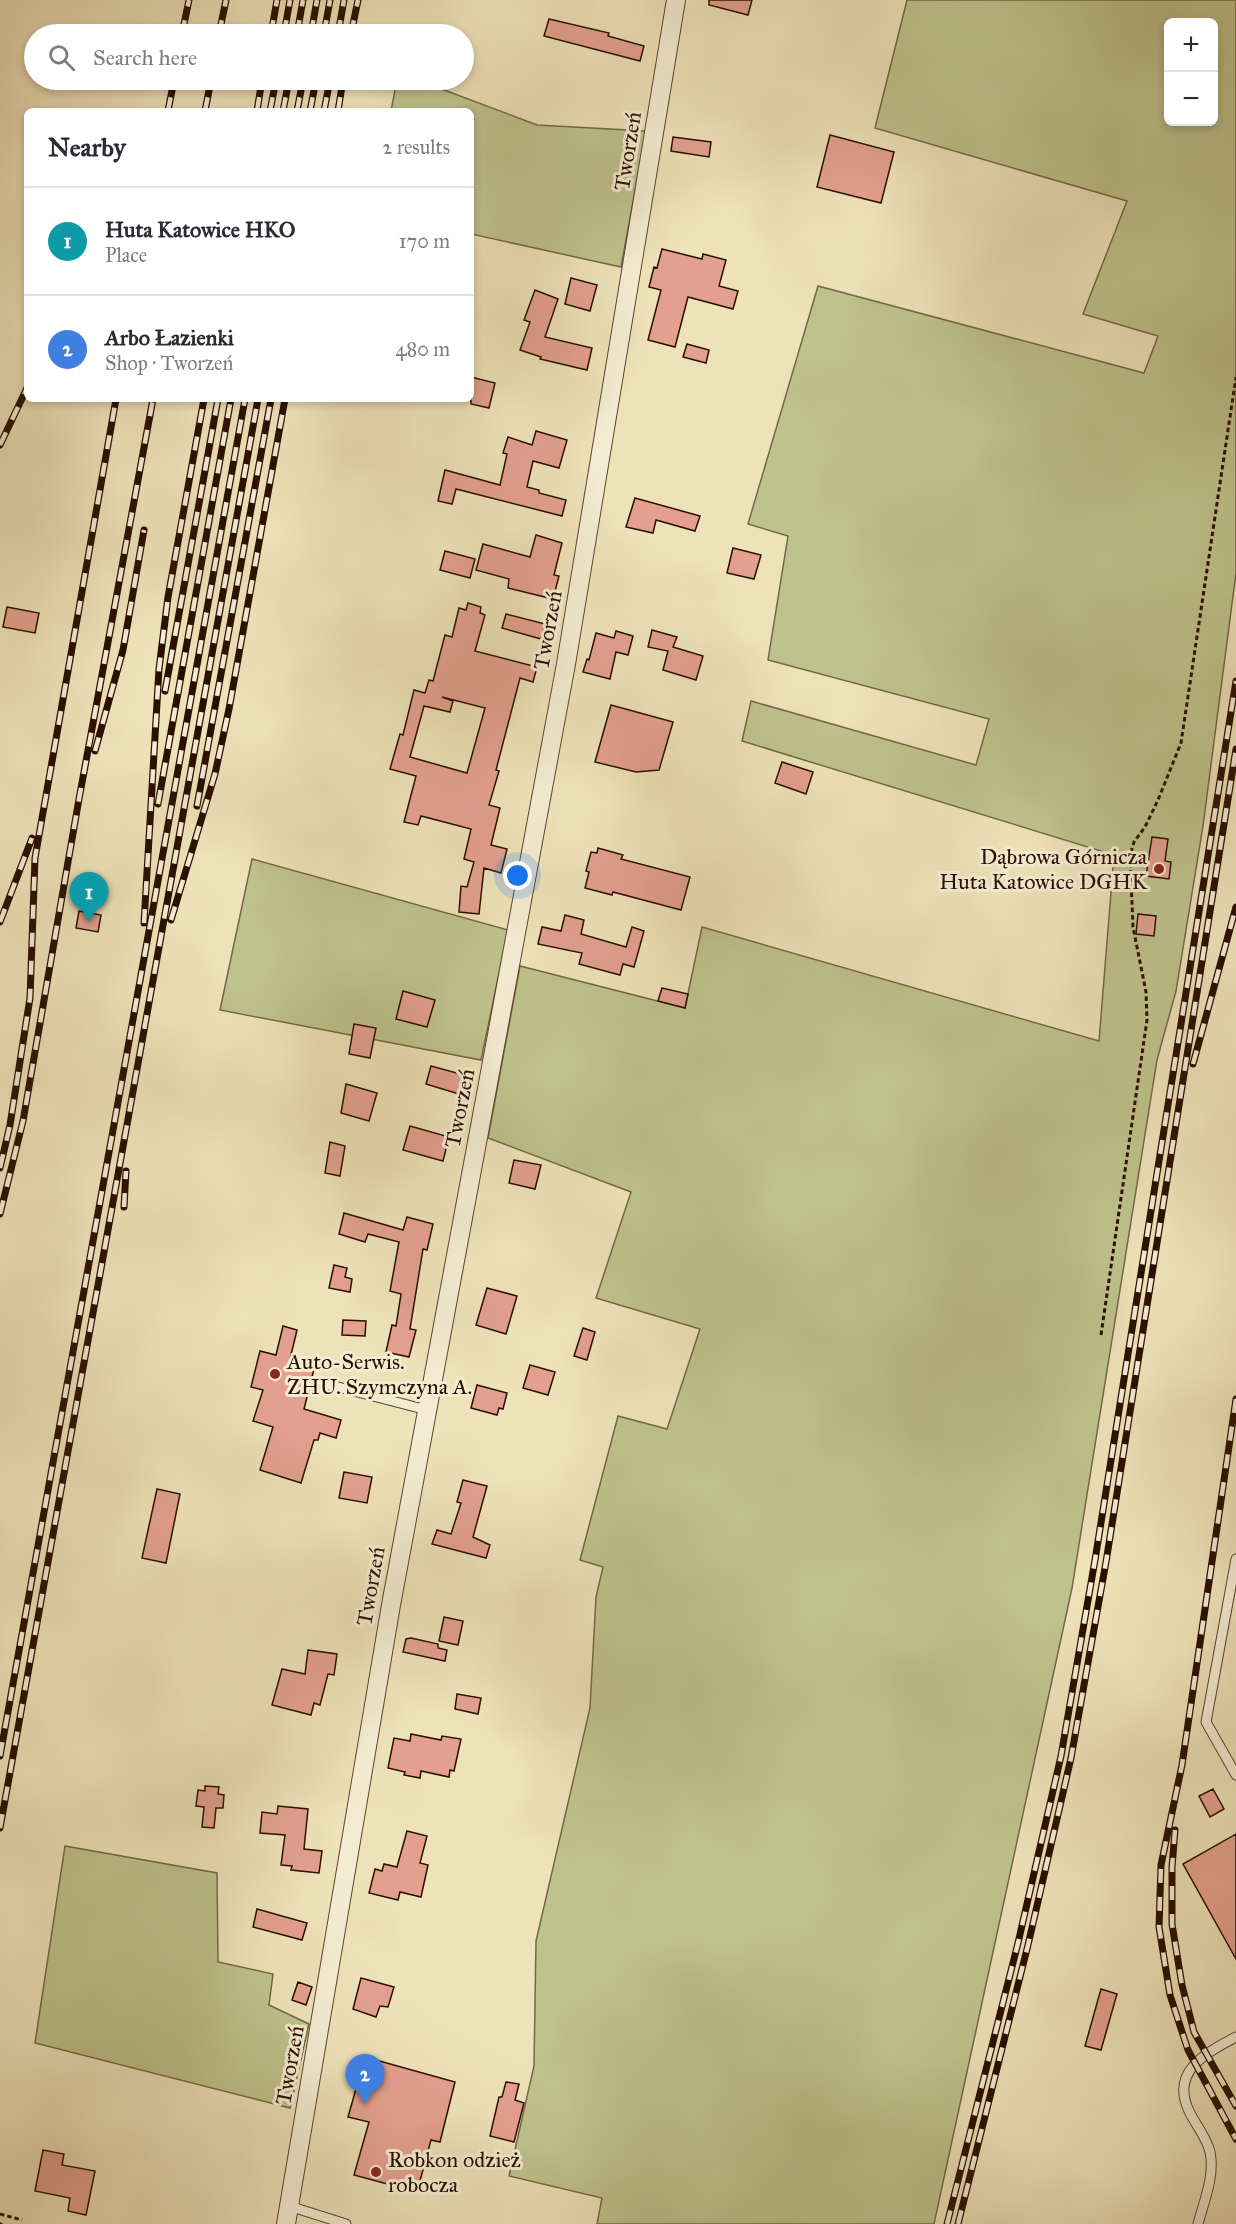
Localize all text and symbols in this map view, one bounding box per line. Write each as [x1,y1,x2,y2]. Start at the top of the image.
map controls [1164,18,1218,126]
button: + [1164,18,1218,72]
search box [24,24,474,90]
icon: search [45,41,78,74]
text: Search here [93,44,197,71]
button: − [1164,72,1218,126]
street label: Tworzeń [608,110,647,193]
text: Nearby [48,131,126,163]
text: 2 results [382,135,450,159]
text: Huta Katowice HKO [105,216,295,243]
text: 1 [64,229,71,253]
text: 170 m [399,229,450,253]
text: Place [105,243,147,267]
text: Arbo Łazienki [105,324,234,351]
text: 2 [63,337,72,361]
text: 480 m [395,337,450,361]
text: Shop · Tworzeń [105,351,233,375]
street label: Tworzeń [527,588,568,672]
place label: Dąbrowa Górnicza Huta Katowice DGHK [939,843,1148,895]
your location [503,861,532,890]
marker: Dąbrowa Górnicza Huta Katowice DGHK [1152,862,1166,876]
pin: 1 [70,872,109,922]
street label: Tworzeń [439,1066,480,1150]
place label: Auto-Serwis. ZHU. Szymczyna A. [286,1348,472,1400]
marker: Auto-Serwis. ZHU. Szymczyna A. [268,1367,282,1381]
street label: Tworzeń [350,1544,391,1628]
street label: Tworzeń [269,2023,310,2107]
pin: 2 [346,2054,385,2104]
place label: Robkon odzież robocza [388,2146,521,2198]
marker: Robkon odzież robocza [369,2165,383,2179]

